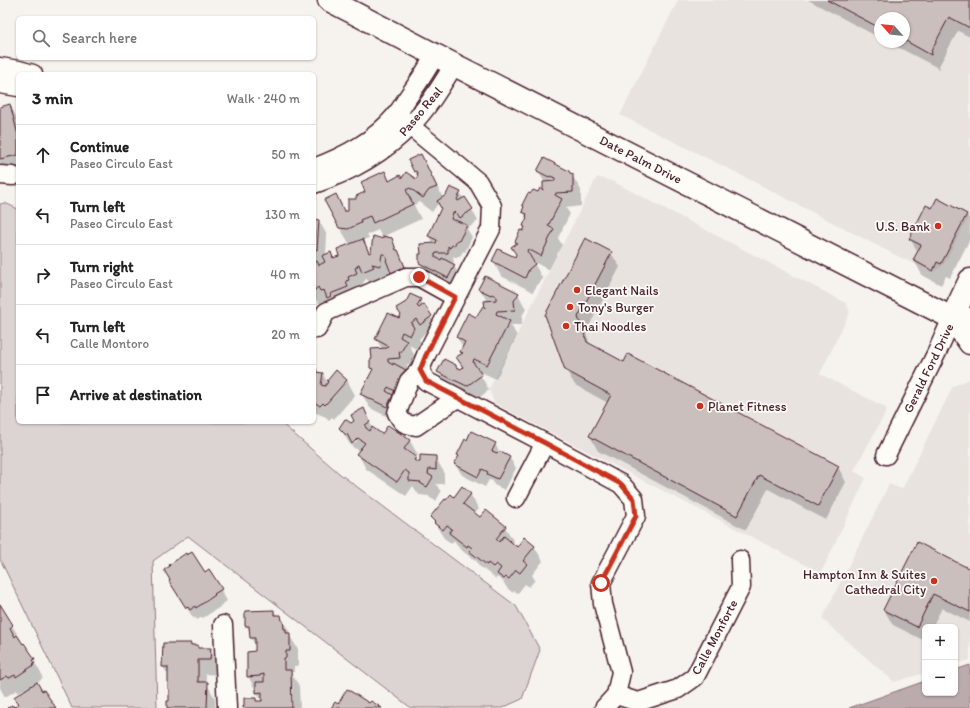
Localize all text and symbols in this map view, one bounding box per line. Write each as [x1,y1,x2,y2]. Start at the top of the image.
north arrow [874,12,910,48]
search box [16,16,316,60]
icon: search [30,27,52,49]
text: Search here [62,29,137,47]
street label: Paseo Real [395,83,445,139]
text: 3 min [32,88,73,108]
text: Walk · 240 m [227,91,300,106]
street label: Date Palm Drive [597,132,684,187]
text: Continue [70,138,129,156]
icon: ahead [32,144,54,166]
text: 50 m [271,147,300,162]
text: Paseo Circulo East [70,156,173,171]
text: Turn left [70,198,125,216]
icon: left [32,204,54,226]
text: 130 m [265,207,300,222]
text: Paseo Circulo East [70,216,173,231]
place label: U.S. Bank [876,219,930,234]
marker: U.S. Bank [933,221,943,231]
text: Turn right [70,258,134,276]
icon: right [32,264,54,286]
text: 40 m [270,267,300,282]
route end [410,268,428,286]
text: Paseo Circulo East [70,276,173,291]
place label: Elegant Nails [585,283,659,298]
marker: Elegant Nails [572,285,582,295]
place label: Tony's Burger [578,300,655,315]
marker: Tony's Burger [565,302,575,312]
text: Turn left [70,318,125,336]
place label: Thai Noodles [574,319,646,334]
marker: Thai Noodles [561,321,571,331]
street label: Gerald Ford Drive [900,321,957,415]
icon: left [32,324,54,346]
text: 20 m [271,327,300,342]
text: Calle Montoro [70,336,149,351]
icon: arrive [32,384,54,406]
text: Arrive at destination [70,386,202,404]
place label: Planet Fitness [708,399,787,414]
marker: Planet Fitness [695,401,705,411]
place label: Hampton Inn & Suites Cathedral City [803,567,926,597]
route start [592,574,610,592]
marker: Hampton Inn & Suites Cathedral City [929,576,939,586]
street label: Calle Monforte [688,597,741,678]
map controls [922,624,958,696]
button: + [922,624,958,660]
button: − [922,660,958,696]

